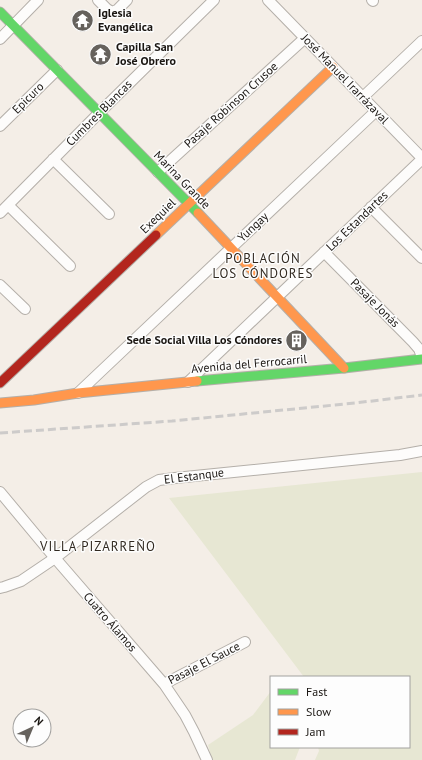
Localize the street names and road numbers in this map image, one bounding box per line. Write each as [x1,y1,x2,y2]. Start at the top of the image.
street label: José Manuel Irarrázaval [298,30,393,127]
street label: Pasaje Robinson Crusoe [181,59,281,151]
street label: Cumbres Blancas [63,77,135,149]
street label: Epicuro [9,79,47,117]
street label: Marina Grande [151,147,214,212]
street label: Los Estandartes [323,187,391,254]
street label: Exequiel [137,195,179,236]
street label: Yungay [234,208,272,245]
street label: Pasaje Jonás [348,275,403,330]
street label: Avenida del Ferrocarril [190,351,308,376]
street label: El Estanque [163,464,225,487]
street label: Cuatro Álamos [80,589,140,655]
street label: Pasaje El Sauce [165,638,242,687]

